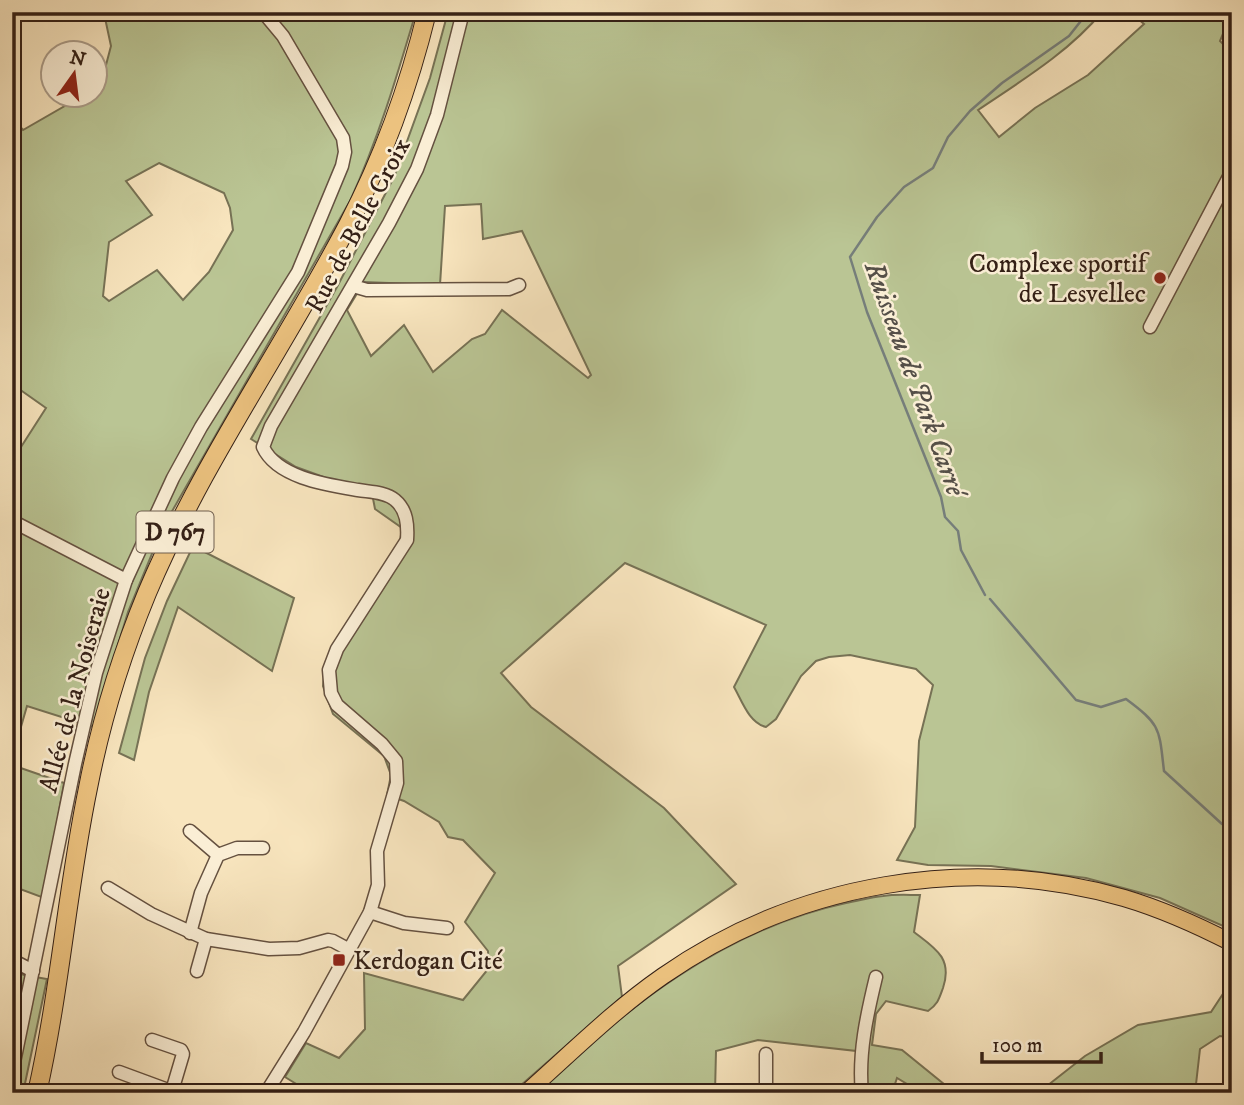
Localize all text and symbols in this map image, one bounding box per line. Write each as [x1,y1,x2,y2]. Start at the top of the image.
north arrow [38,38,108,108]
text: N [67,46,88,72]
street label: Rue de Belle Croix [298,132,418,319]
place label: Complexe sportif de Lesvellec [969,248,1150,311]
water label: Ruisseau de Park Carré [856,256,975,505]
marker: Complexe sportif de Lesvellec [1152,270,1168,286]
road number: D 767 [136,512,214,552]
street label: Allée de la Noiseraie [32,584,119,796]
place label: Kerdogan Cité [353,945,503,978]
marker: Kerdogan Cité [331,952,347,968]
scale bar [982,1021,1100,1065]
text: 100 m [992,1033,1043,1059]

